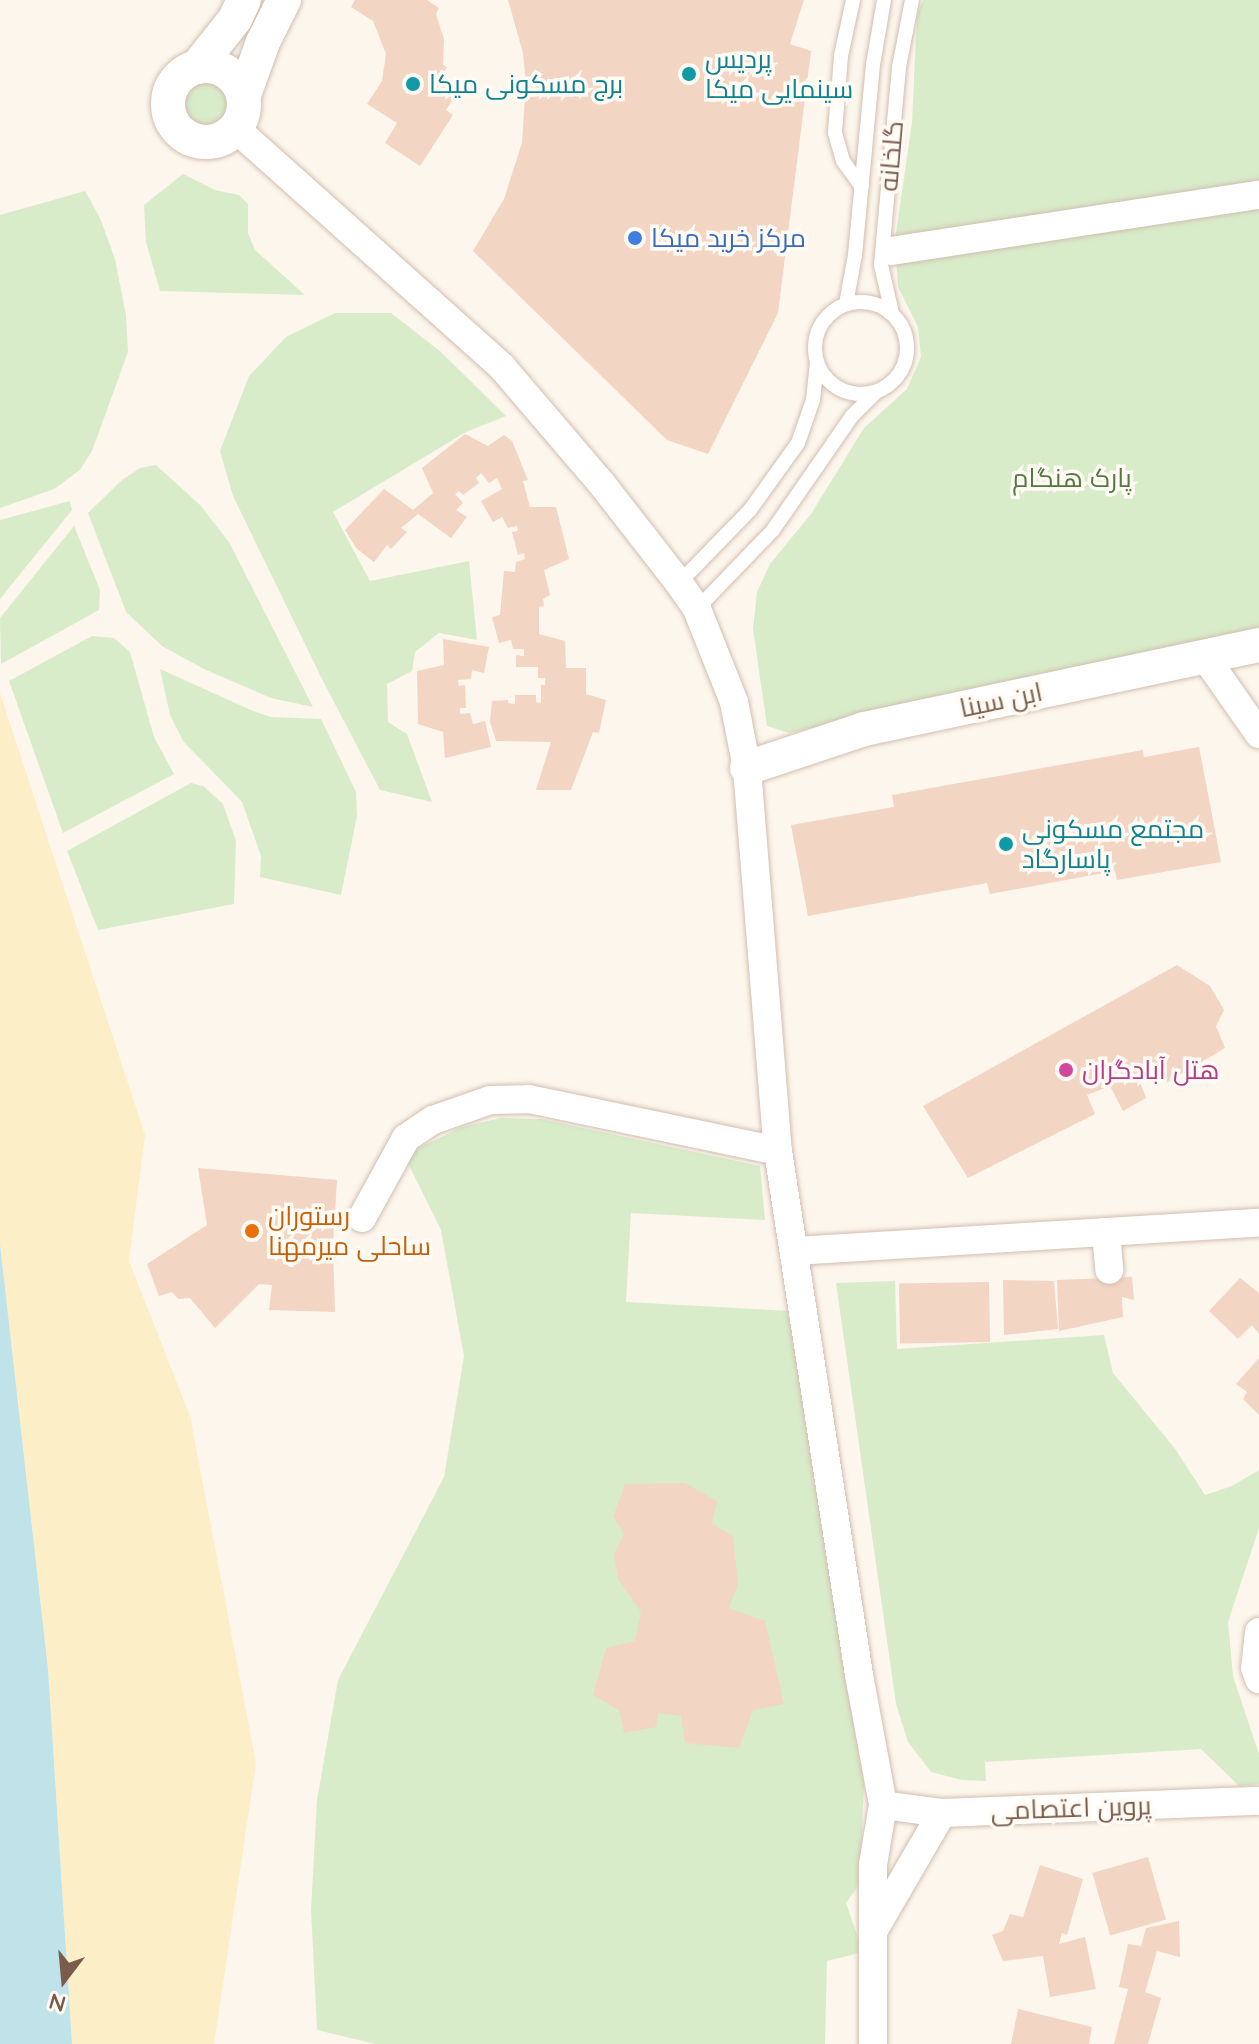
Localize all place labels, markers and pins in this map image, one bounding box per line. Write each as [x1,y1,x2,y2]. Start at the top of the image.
place label: پردیس سینمایی میکا [705,43,853,104]
marker: پردیس سینمایی میکا [680,65,698,83]
place label: برج مسکونی میکا [429,68,623,100]
marker: برج مسکونی میکا [404,75,422,93]
place label: مرکز خرید میکا [651,222,806,254]
marker: مرکز خرید میکا [626,229,644,247]
place label: مجتمع مسکونی پاسارگاد [1022,813,1204,874]
marker: مجتمع مسکونی پاسارگاد [997,835,1015,853]
place label: هتل آبادگران [1082,1054,1219,1086]
marker: هتل آبادگران [1057,1061,1075,1079]
place label: رستوران ساحلی میرمهنا [268,1200,431,1262]
marker: رستوران ساحلی میرمهنا [243,1222,261,1240]

